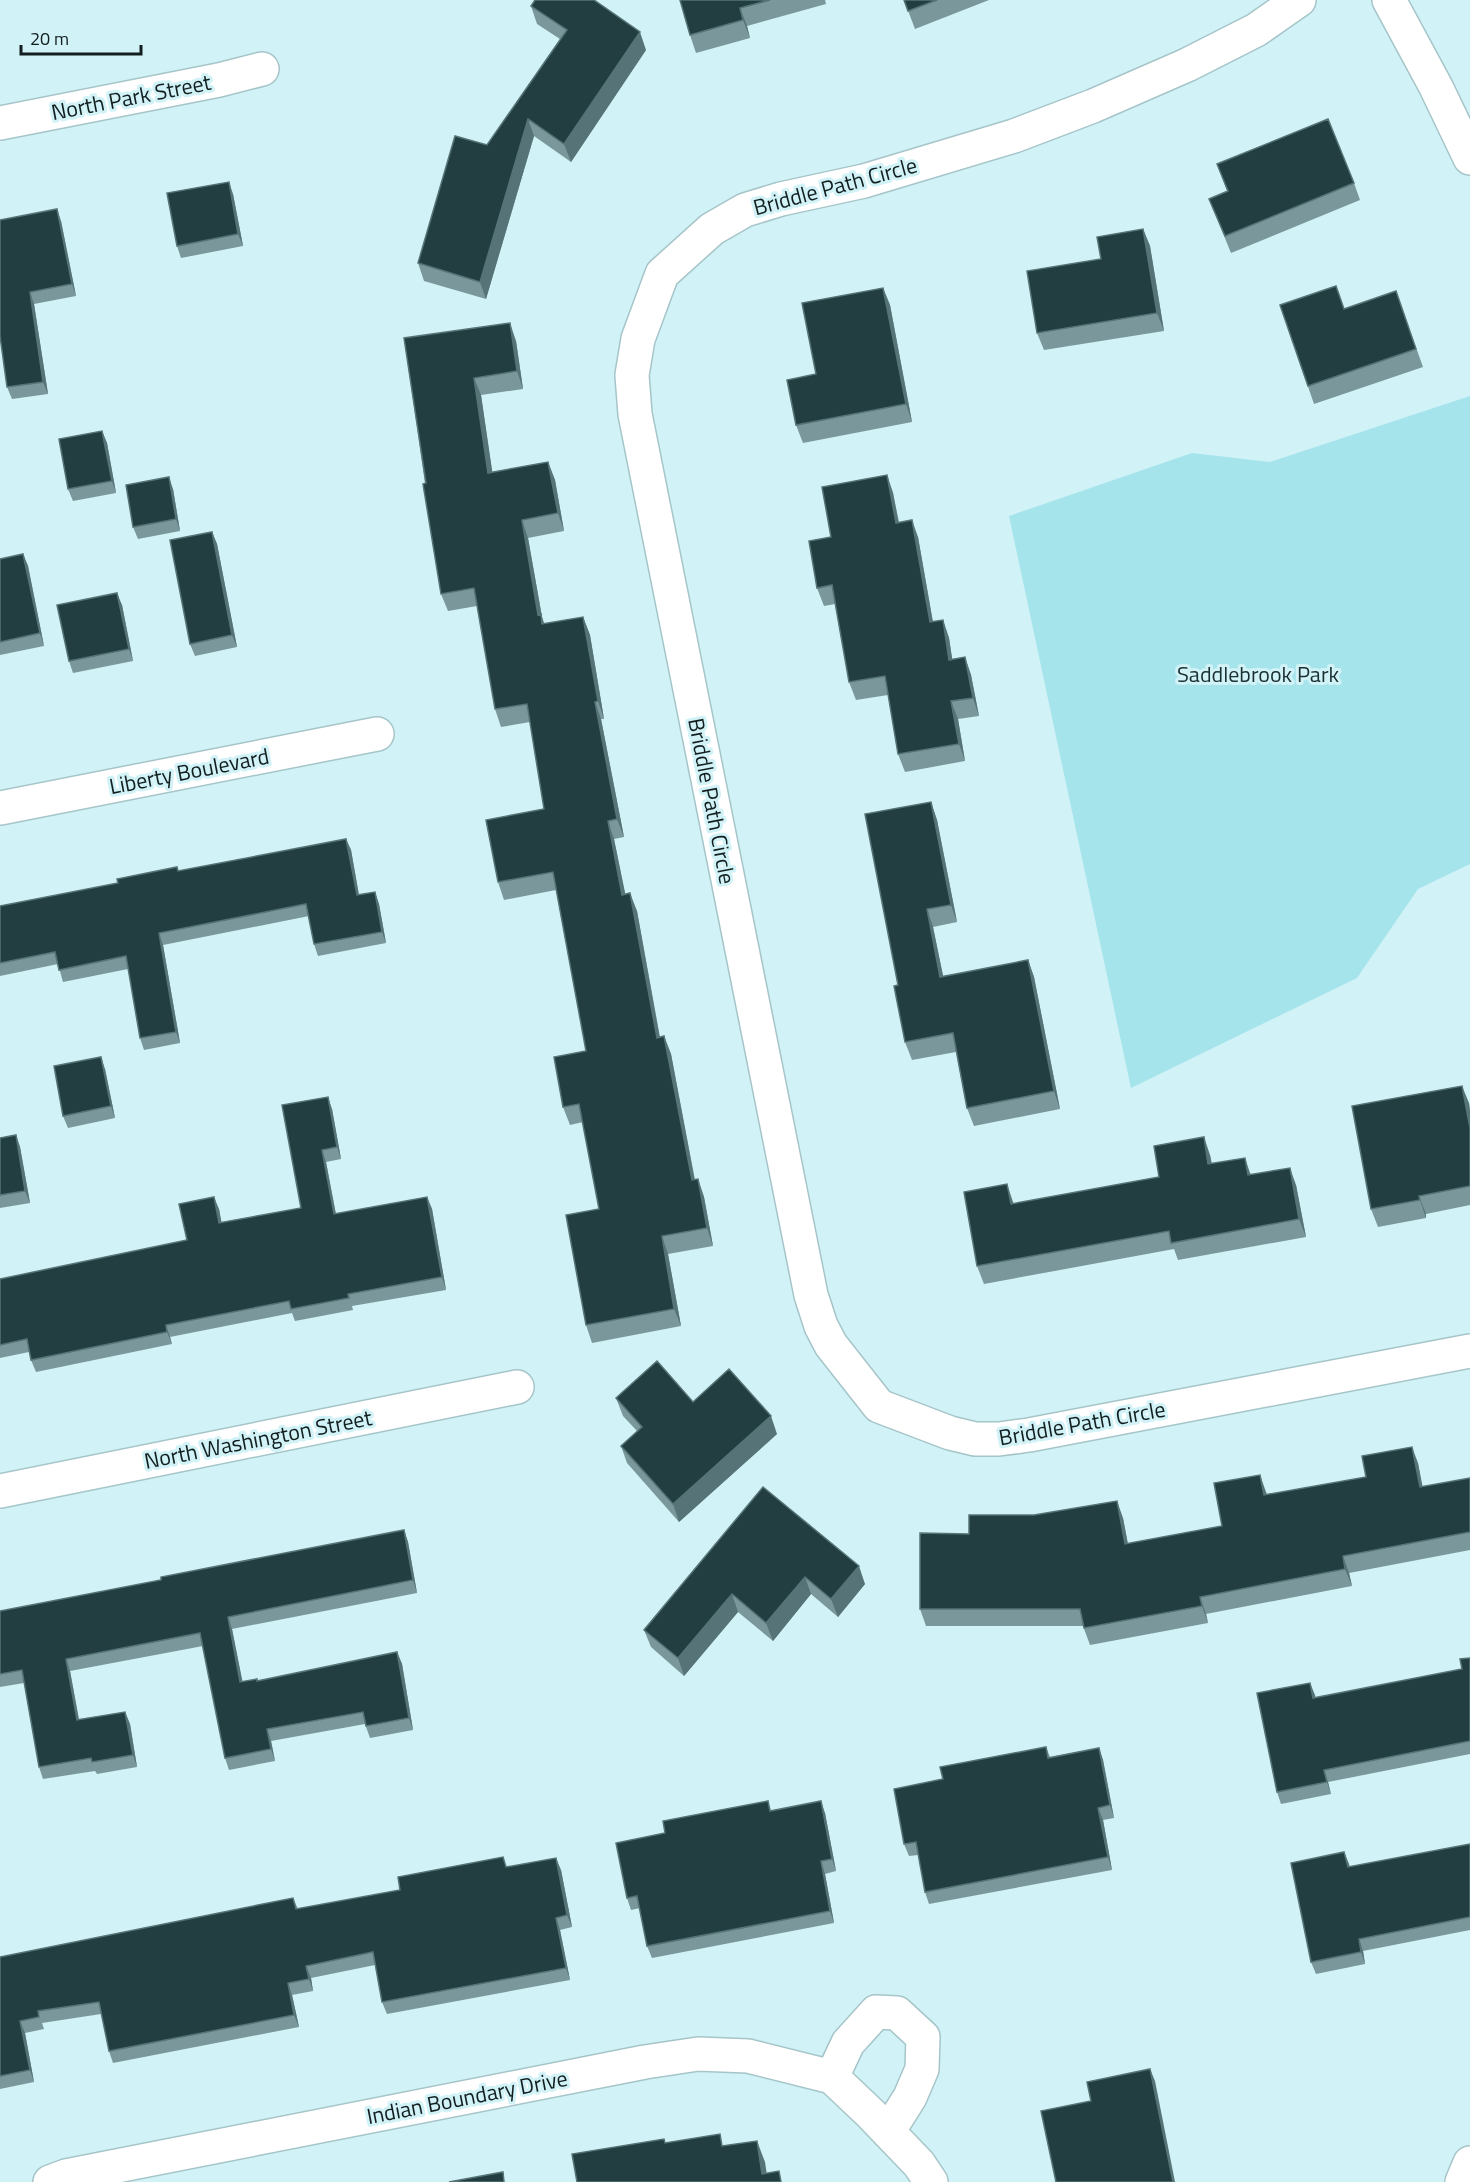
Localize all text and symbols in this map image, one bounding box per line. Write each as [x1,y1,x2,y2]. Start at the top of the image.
scale bar [21,18,141,56]
text: 20 m [30,25,69,52]
street label: North Park Street [48,65,214,129]
street label: Briddle Path Circle [749,148,921,224]
park label: Saddlebrook Park [1177,657,1340,691]
street label: Briddle Path Circle [679,715,745,887]
street label: Liberty Boulevard [106,739,272,803]
street label: Briddle Path Circle [996,1392,1168,1454]
street label: North Washington Street [141,1400,375,1478]
street label: Indian Boundary Drive [364,2061,570,2133]

